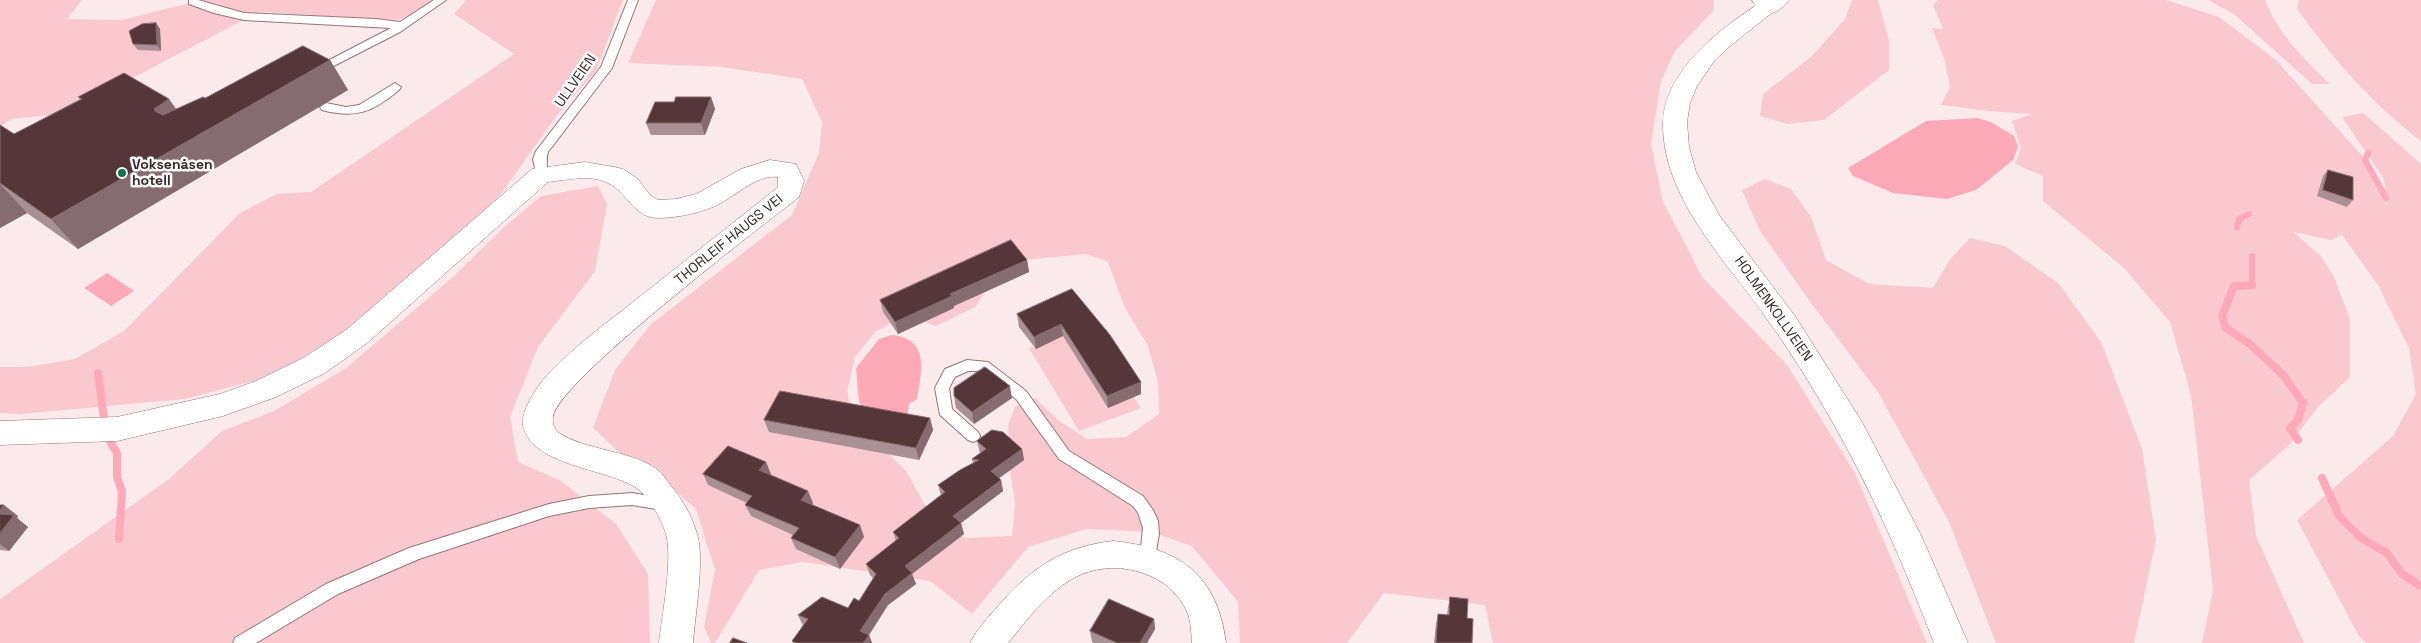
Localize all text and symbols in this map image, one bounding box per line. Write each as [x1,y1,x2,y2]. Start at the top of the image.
street label: ULLVEIEN [552,51,600,111]
place label: Voksenåsen hotell [132,157,213,190]
marker: Voksenåsen hotell [116,167,128,179]
street label: THORLEIF HAUGS VEI [672,191,786,289]
street label: HOLMENKOLLVEIEN [1730,253,1816,365]

